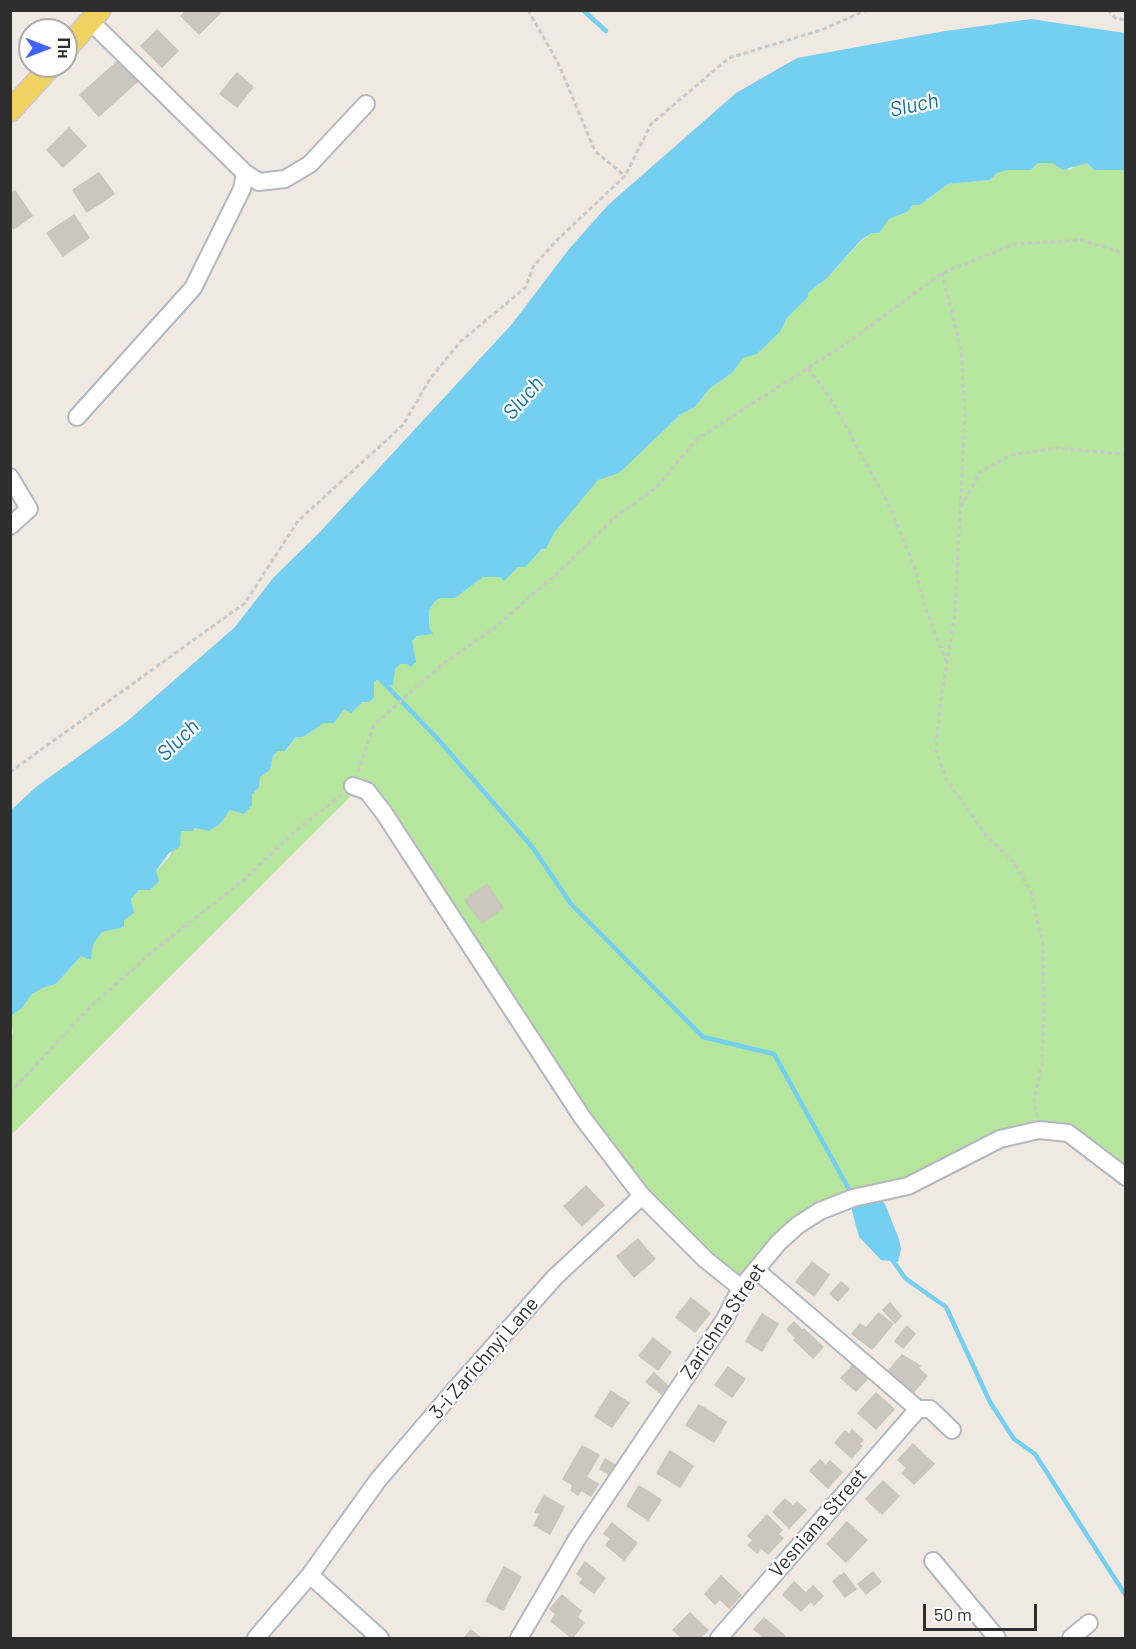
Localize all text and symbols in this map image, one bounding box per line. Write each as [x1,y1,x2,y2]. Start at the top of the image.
north arrow [18,18,78,78]
text: Пн [55,37,74,59]
water label: Sluch [887,88,941,122]
water label: Sluch [497,371,549,425]
water label: Sluch [152,714,204,766]
street label: Zarichna Street [675,1259,771,1383]
street label: 3-i Zarichnyi Lane [424,1292,544,1424]
street label: Vesniana Street [764,1464,872,1582]
scale bar [926,1592,1040,1630]
text: 50 m [934,1603,972,1625]

